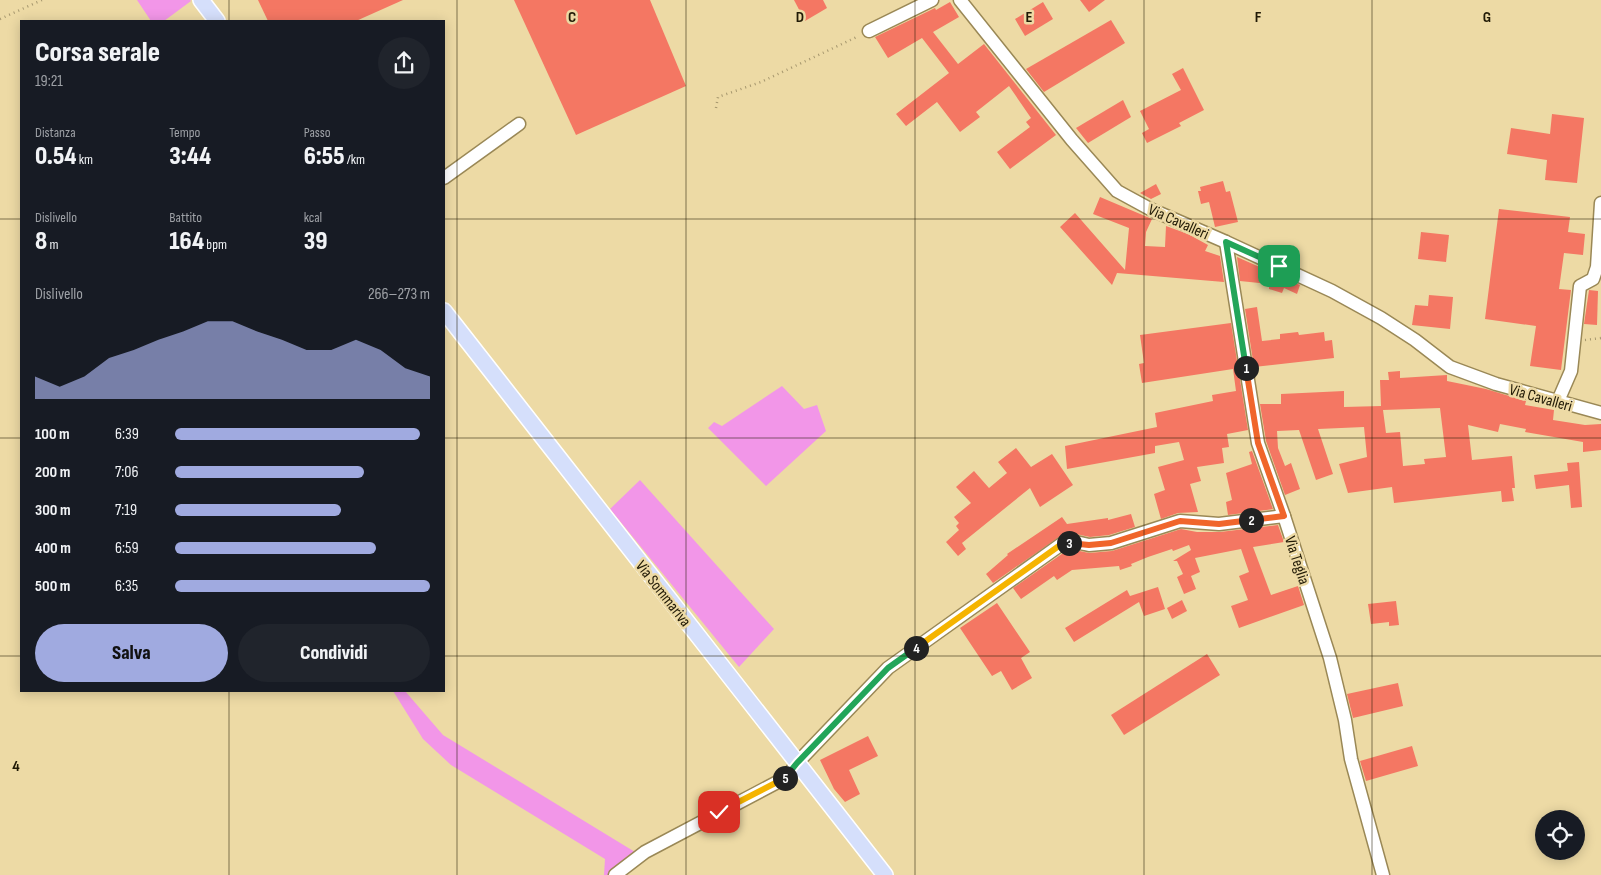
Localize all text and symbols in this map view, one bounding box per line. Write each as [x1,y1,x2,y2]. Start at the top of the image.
text: C [568,8,576,27]
text: D [796,8,804,27]
text: E [1026,8,1033,27]
text: F [1255,8,1262,27]
text: G [1483,8,1491,27]
text: Corsa serale [35,36,160,69]
button: share [378,37,430,89]
text: 19:21 [35,72,63,91]
text: Distanza [35,124,76,141]
text: Tempo [169,124,200,141]
text: Passo [304,124,330,141]
text: 0.54 [35,141,77,172]
text: 3:44 [169,141,211,172]
text: 6:55 [304,141,345,172]
text: km [77,151,93,168]
text: /km [345,151,365,168]
street label: Via Cavalleri [1145,201,1212,244]
text: Dislivello [35,209,77,226]
text: Battito [169,209,202,226]
text: kcal [304,209,322,226]
text: 8 [35,226,47,257]
text: 164 [169,226,204,257]
text: 39 [304,226,327,257]
text: m [47,236,58,253]
text: bpm [204,236,227,253]
pin [1258,245,1300,287]
icon: arrive [1265,252,1293,280]
text: Dislivello [35,285,83,304]
text: 266–273 m [368,285,430,304]
pin: 1 [1234,356,1258,380]
text: 1 [1244,360,1249,377]
street label: Via Cavalleri [1507,380,1574,416]
text: 100 m [35,425,70,444]
text: 6:39 [115,425,139,444]
text: 200 m [35,463,70,482]
text: 7:06 [115,463,138,482]
text: 300 m [35,501,71,520]
text: 7:19 [115,501,137,520]
pin: 2 [1238,508,1264,532]
text: 2 [1248,512,1255,529]
pin: 3 [1056,530,1082,556]
street label: Via Teglia [1280,534,1313,587]
text: 3 [1066,535,1073,552]
text: 400 m [35,539,71,558]
text: 6:59 [115,539,139,558]
street label: Via Sommariva [631,557,695,631]
text: 500 m [35,577,70,596]
text: 6:35 [115,577,138,596]
button: Salva [35,624,228,682]
button: Condividi [238,624,430,682]
pin: 4 [904,636,928,660]
text: 4 [913,640,920,657]
text: 4 [12,757,20,776]
pin: 5 [772,766,798,790]
text: 5 [782,770,789,787]
pin [698,791,740,833]
icon: check [705,798,733,826]
map controls [1535,810,1585,860]
button: locate [1535,810,1585,860]

